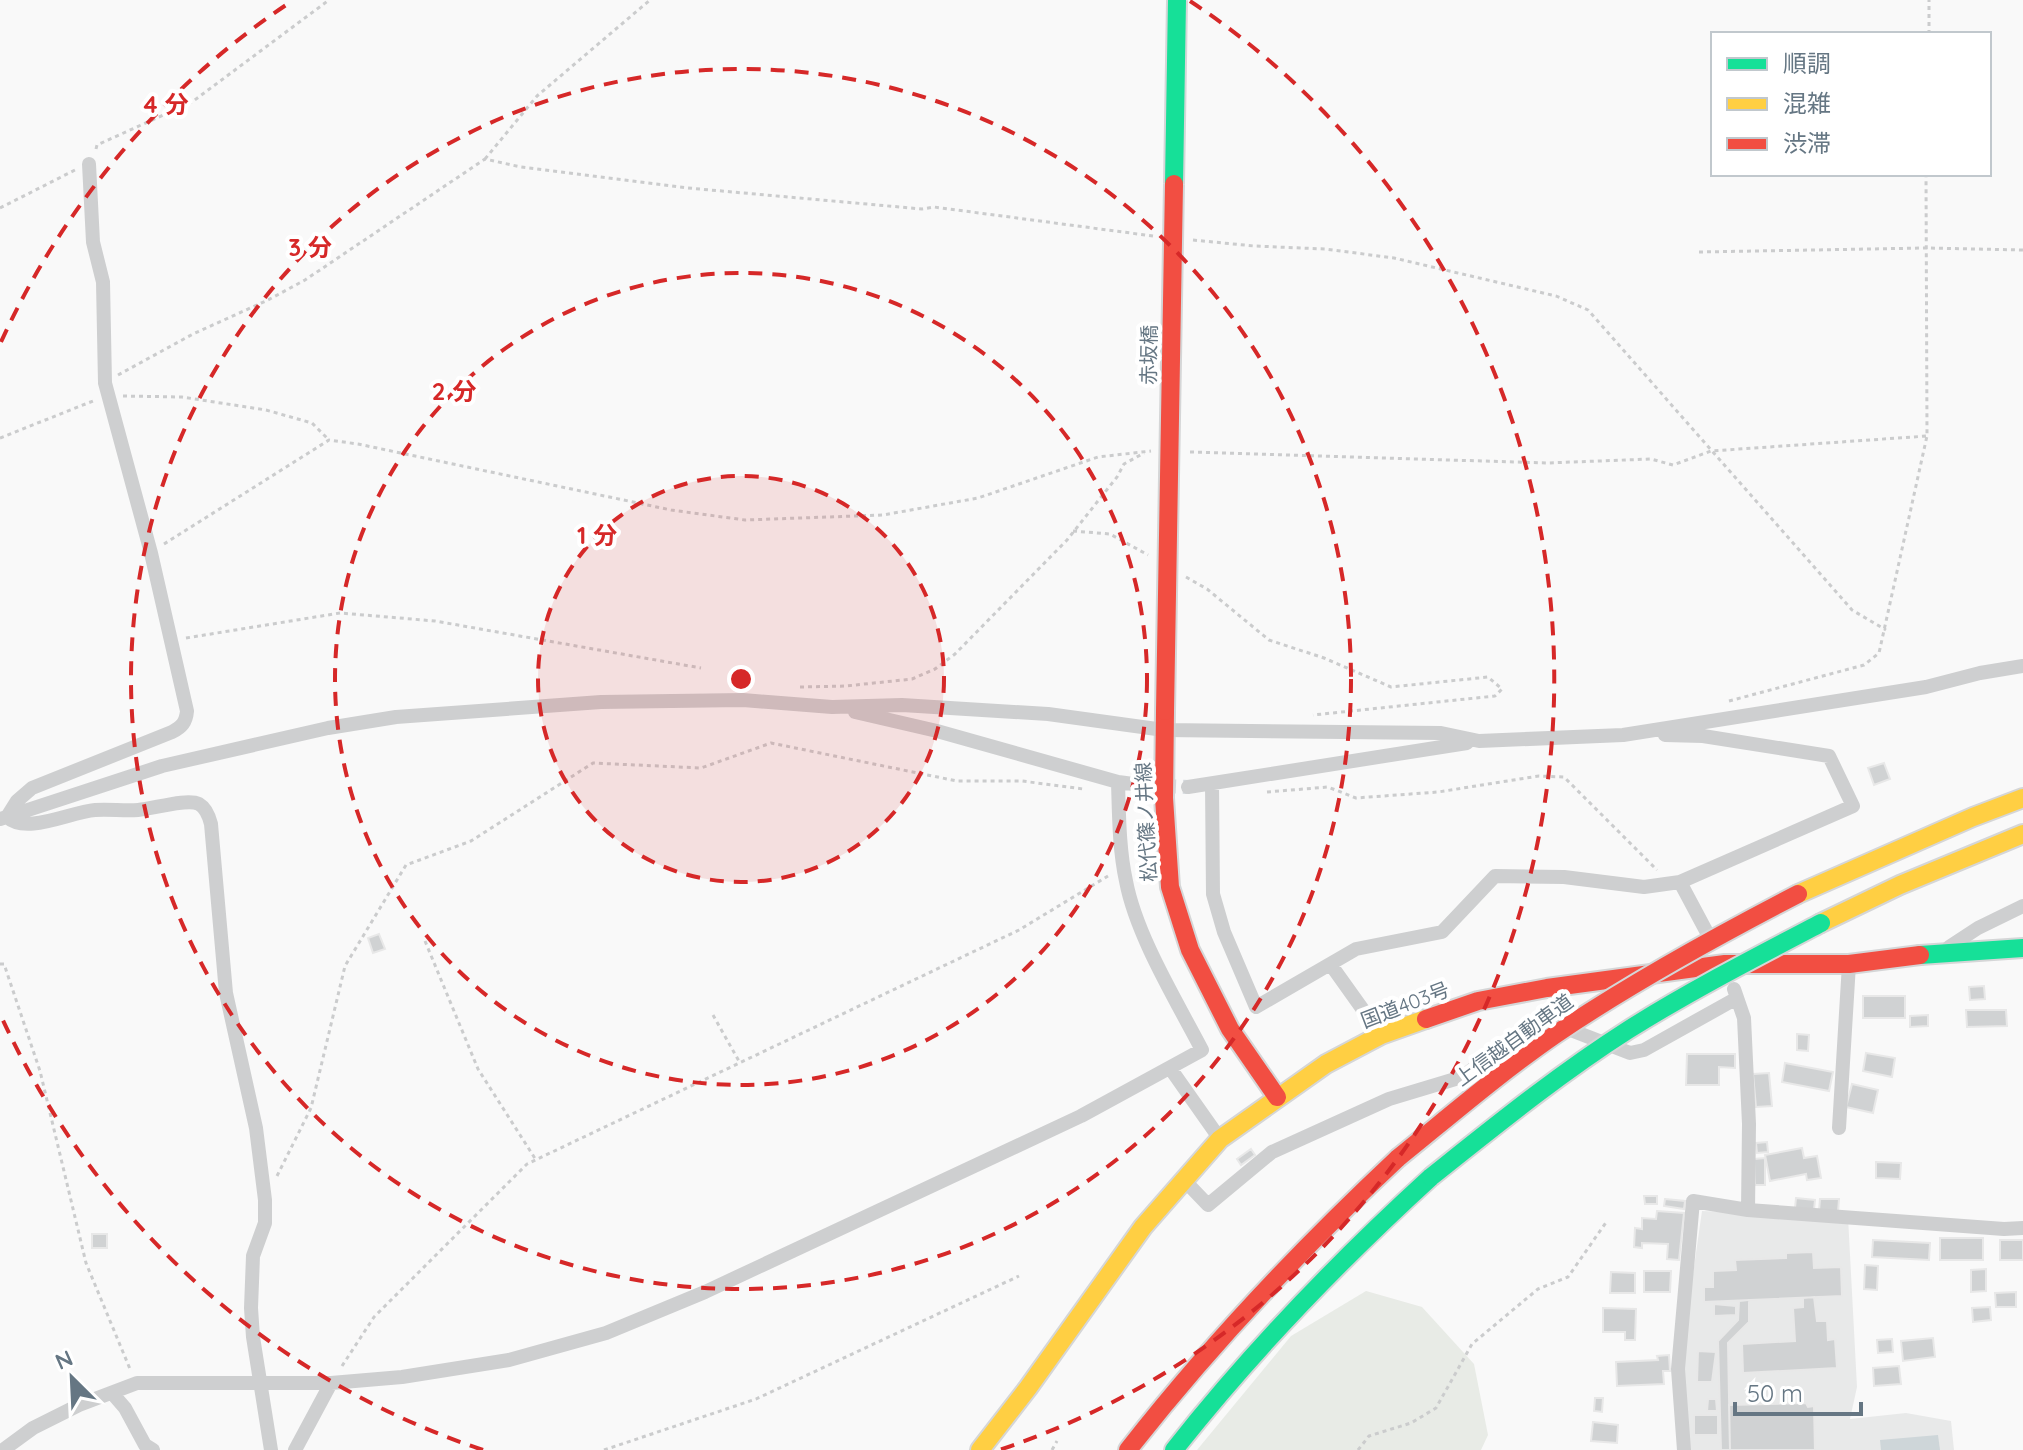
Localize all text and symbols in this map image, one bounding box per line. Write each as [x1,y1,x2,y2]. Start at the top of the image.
legend [1711,32,1991,176]
text: 順調 [1783,48,1831,78]
text: 混雑 [1783,88,1831,118]
text: 4 分 [144,89,188,119]
text: 渋滞 [1783,128,1831,158]
text: 3 分 [288,232,332,262]
street label: 赤坂橋 [1135,325,1162,385]
text: 2 分 [432,376,476,406]
text: 1 分 [577,520,617,550]
centre of rings [727,665,755,693]
street label: 松代篠ノ井線 [1130,761,1161,883]
street label: 国道403号 [1357,976,1453,1033]
street label: 上信越自動車道 [1450,988,1578,1091]
north arrow [32,1338,112,1418]
text: N [51,1344,77,1376]
scale bar [1735,1366,1861,1416]
text: 50 m [1747,1378,1803,1408]

